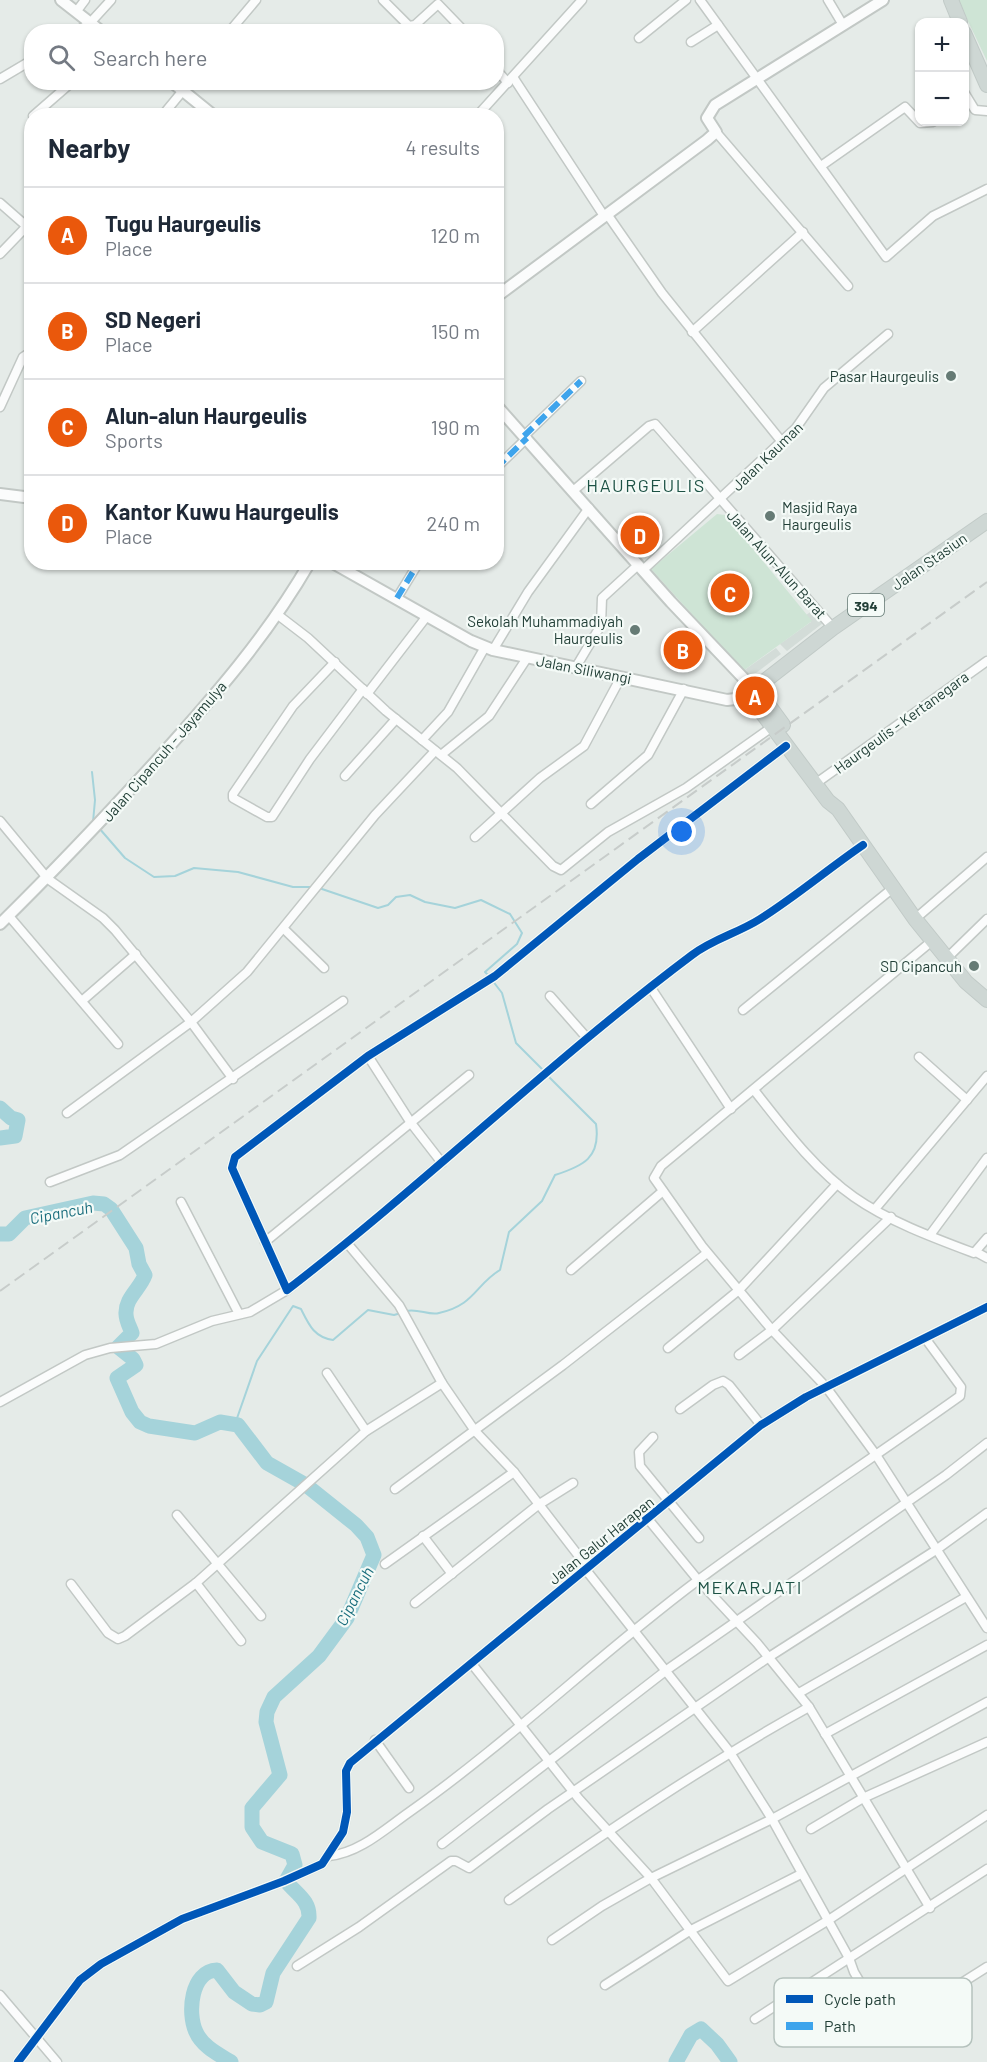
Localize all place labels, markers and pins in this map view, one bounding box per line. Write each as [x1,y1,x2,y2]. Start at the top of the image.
place label: Pasar Haurgeulis [830,367,939,385]
marker: Pasar Haurgeulis [944,369,958,383]
place label: Masjid Raya Haurgeulis [782,498,857,533]
marker: Masjid Raya Haurgeulis [763,509,777,523]
pin: D [620,512,660,558]
pin: C [710,570,750,616]
place label: Sekolah Muhammadiyah Haurgeulis [467,612,623,647]
marker: Sekolah Muhammadiyah Haurgeulis [628,623,642,637]
pin: B [664,628,702,672]
pin: A [736,674,774,718]
place label: SD Cipancuh [880,957,962,975]
marker: SD Cipancuh [967,959,981,973]

